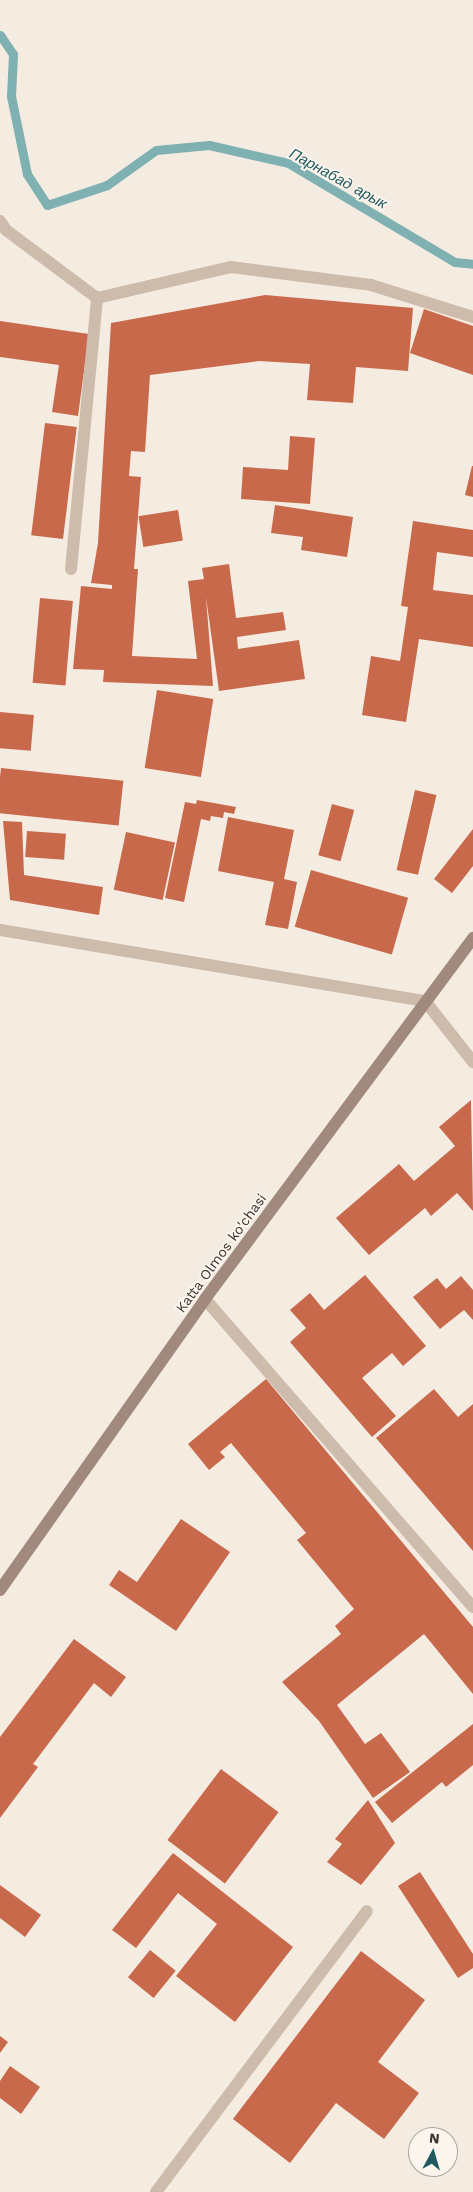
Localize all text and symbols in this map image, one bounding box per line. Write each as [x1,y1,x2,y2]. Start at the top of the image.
water label: Парнабад арык [286,145,390,213]
street label: Katta Olmos ko'chasi [172,1190,270,1316]
north arrow [408,2127,458,2177]
text: N [428,2130,440,2147]

